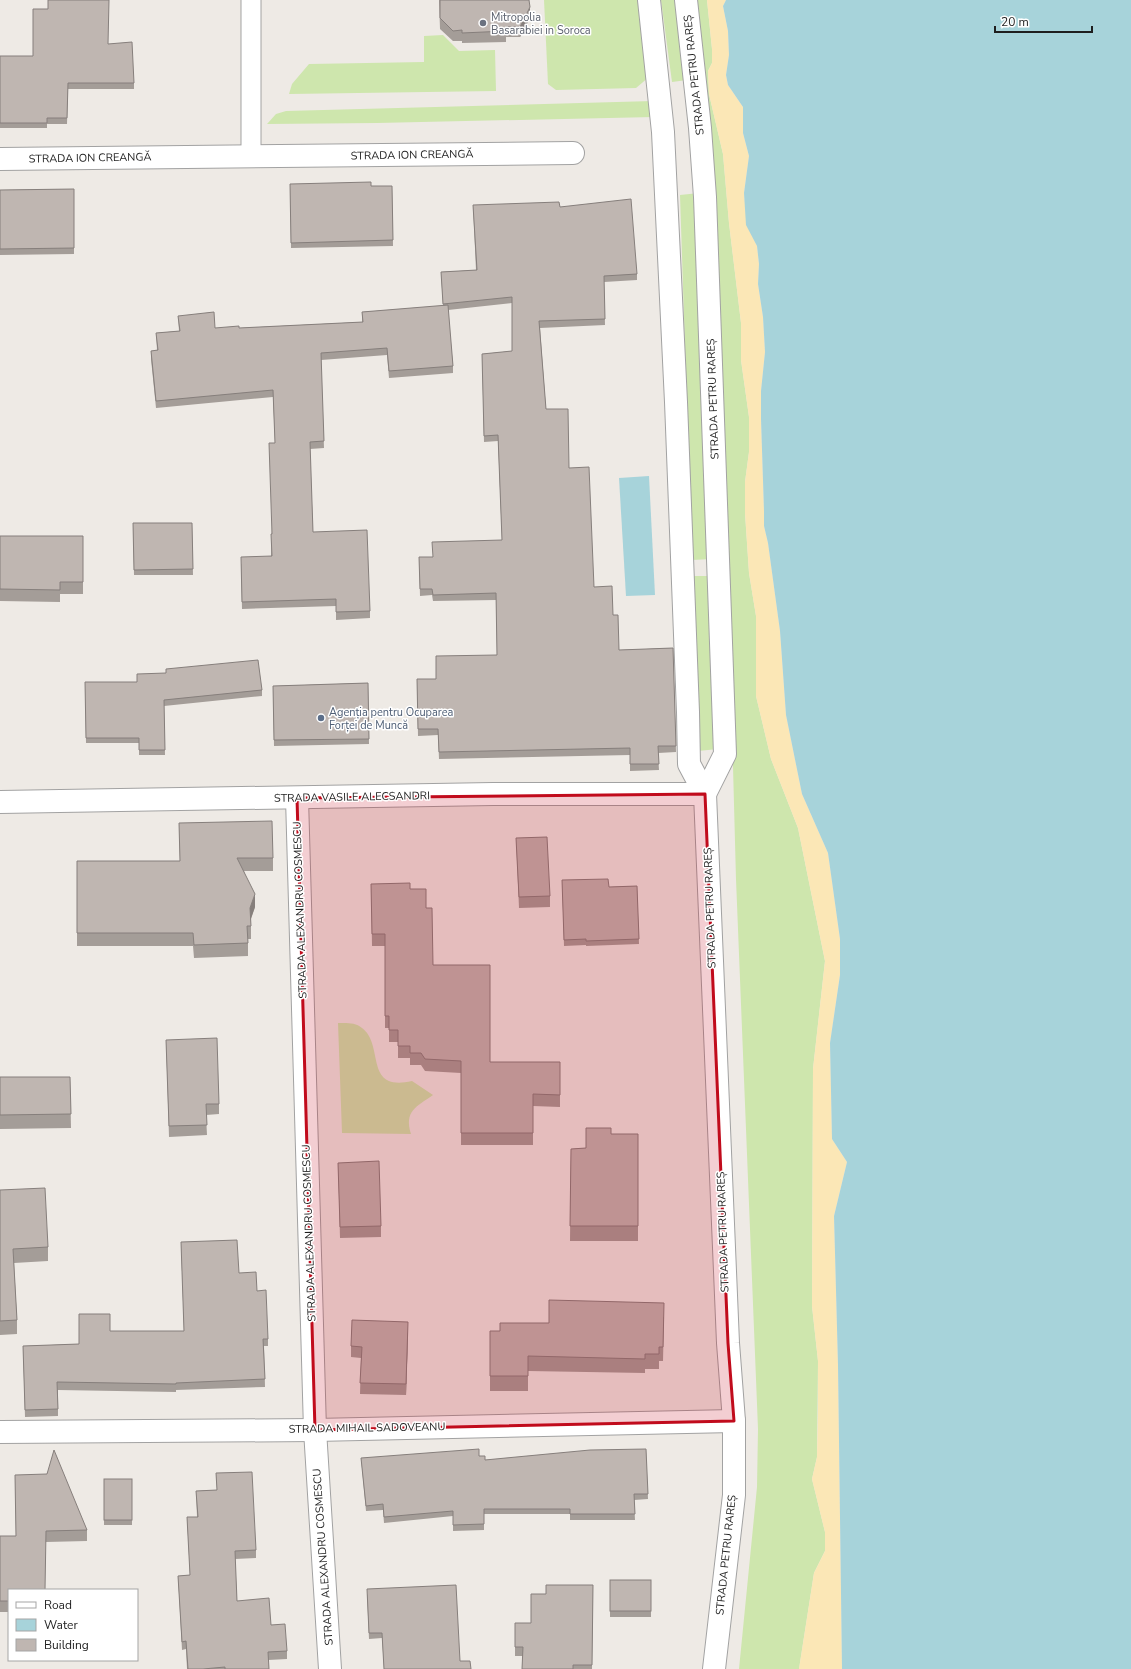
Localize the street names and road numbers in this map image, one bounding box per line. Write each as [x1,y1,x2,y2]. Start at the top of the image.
street label: STRADA PETRU RAREȘ [680,14,708,136]
street label: STRADA ION CREANGĂ [350,145,474,164]
street label: STRADA ION CREANGĂ [28,148,152,167]
street label: STRADA PETRU RAREȘ [703,338,723,460]
street label: STRADA VASILE ALECSANDRI [274,788,430,806]
street label: STRADA ALEXANDRU COSMESCU [289,821,311,999]
street label: STRADA PETRU RAREȘ [700,847,720,969]
street label: STRADA ALEXANDRU COSMESCU [298,1144,320,1322]
street label: STRADA PETRU RAREȘ [713,1171,733,1293]
street label: STRADA MIHAIL SADOVEANU [288,1419,446,1437]
street label: STRADA ALEXANDRU COSMESCU [309,1468,337,1646]
street label: STRADA PETRU RAREȘ [712,1494,740,1616]

